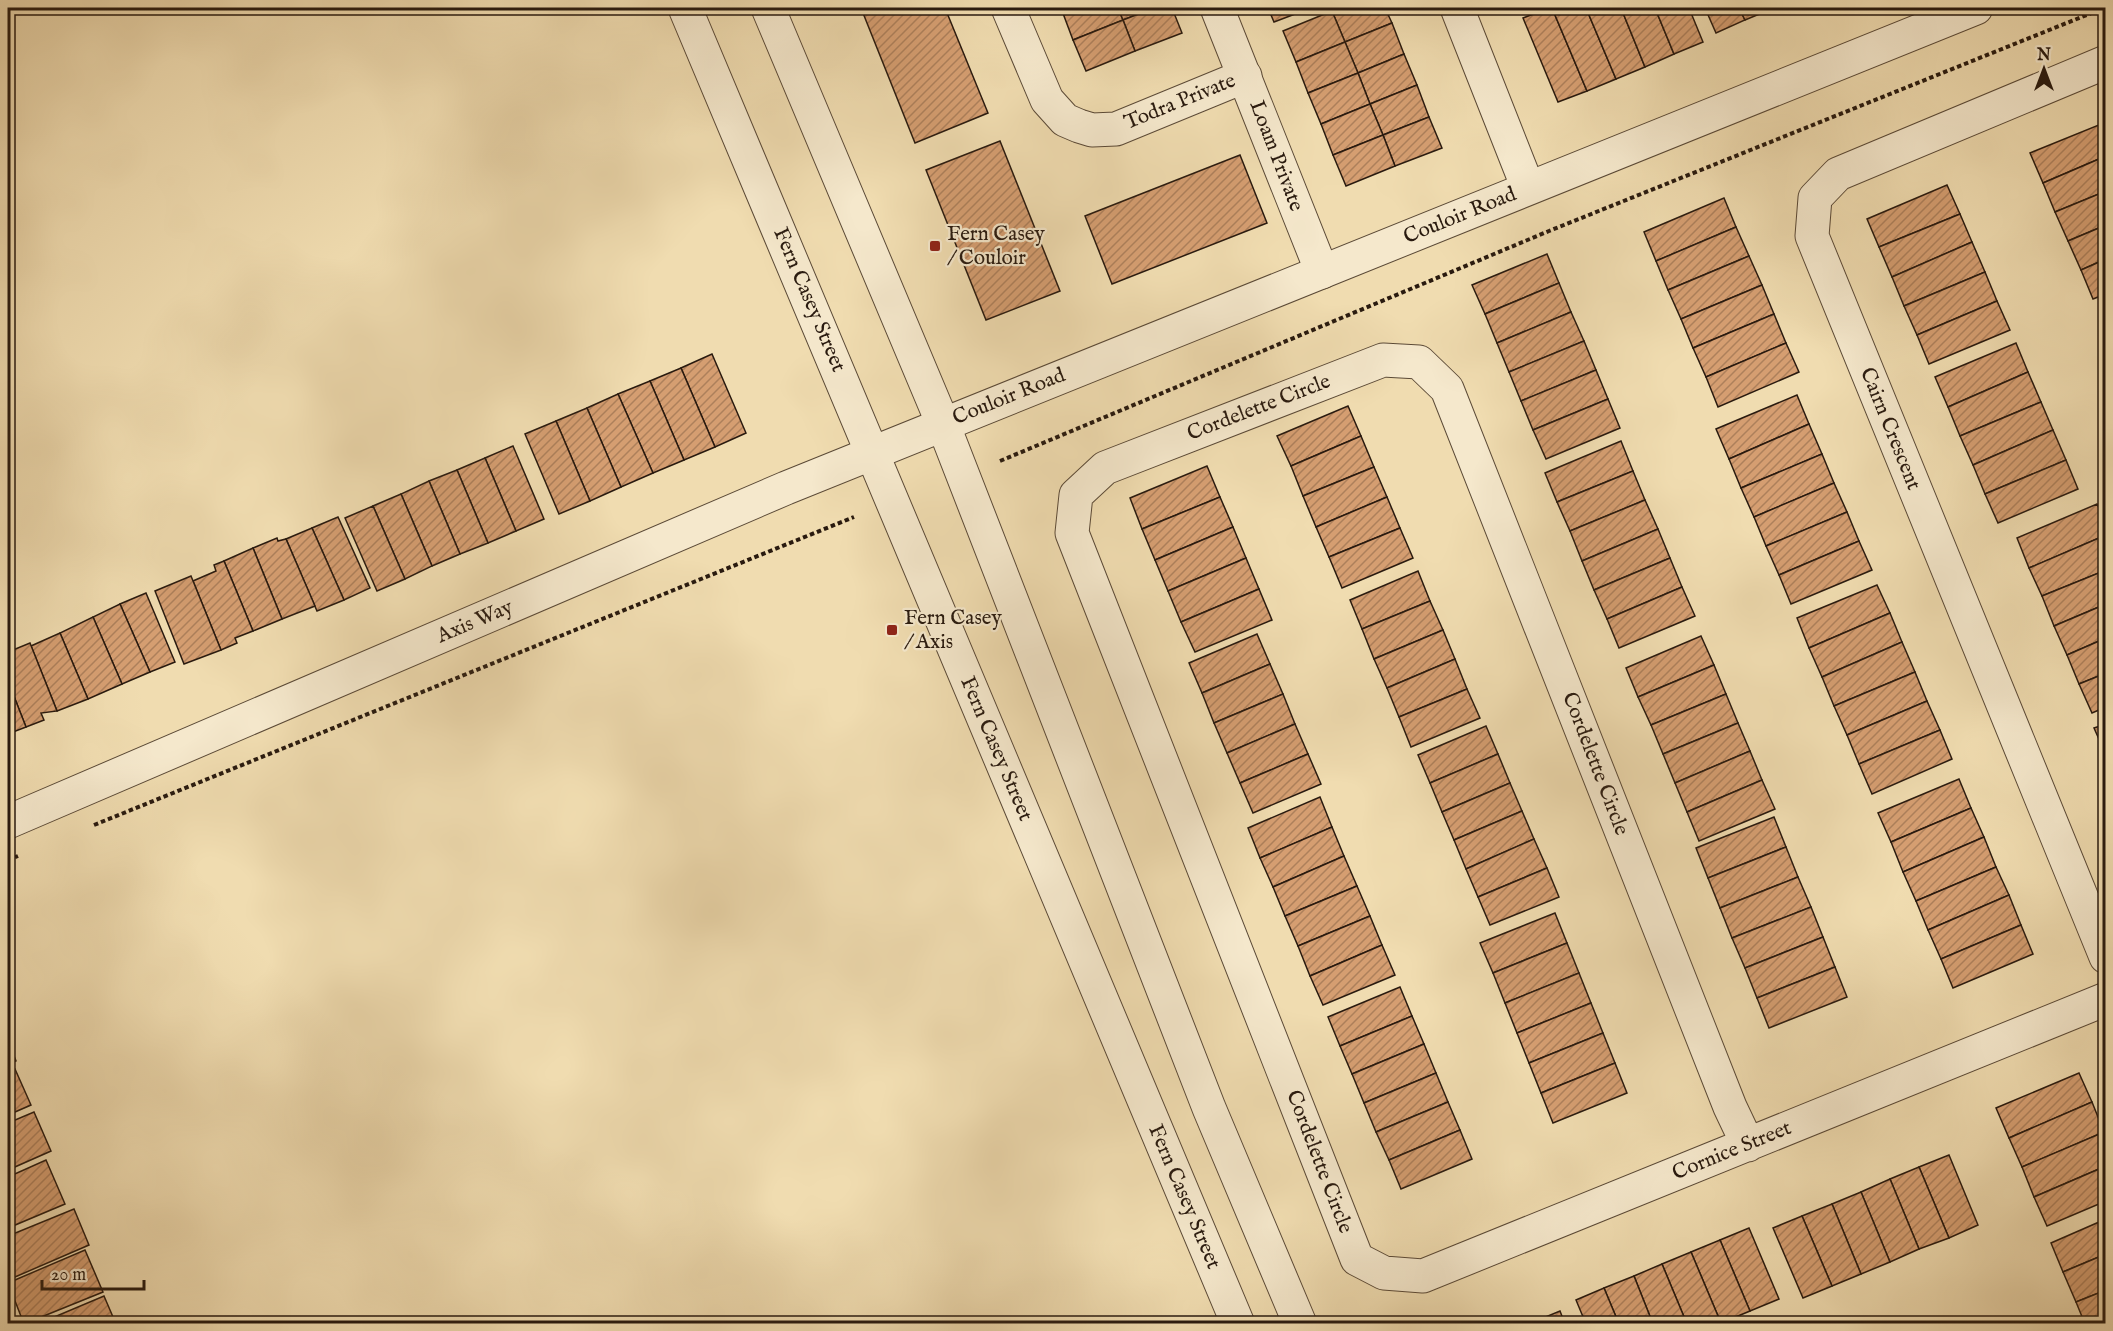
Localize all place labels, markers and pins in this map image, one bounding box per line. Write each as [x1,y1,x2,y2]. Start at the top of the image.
place label: Fern Casey / Couloir [947,221,1045,272]
marker: Fern Casey / Couloir [928,239,942,253]
place label: Fern Casey / Axis [904,605,1002,656]
marker: Fern Casey / Axis [885,623,899,637]

